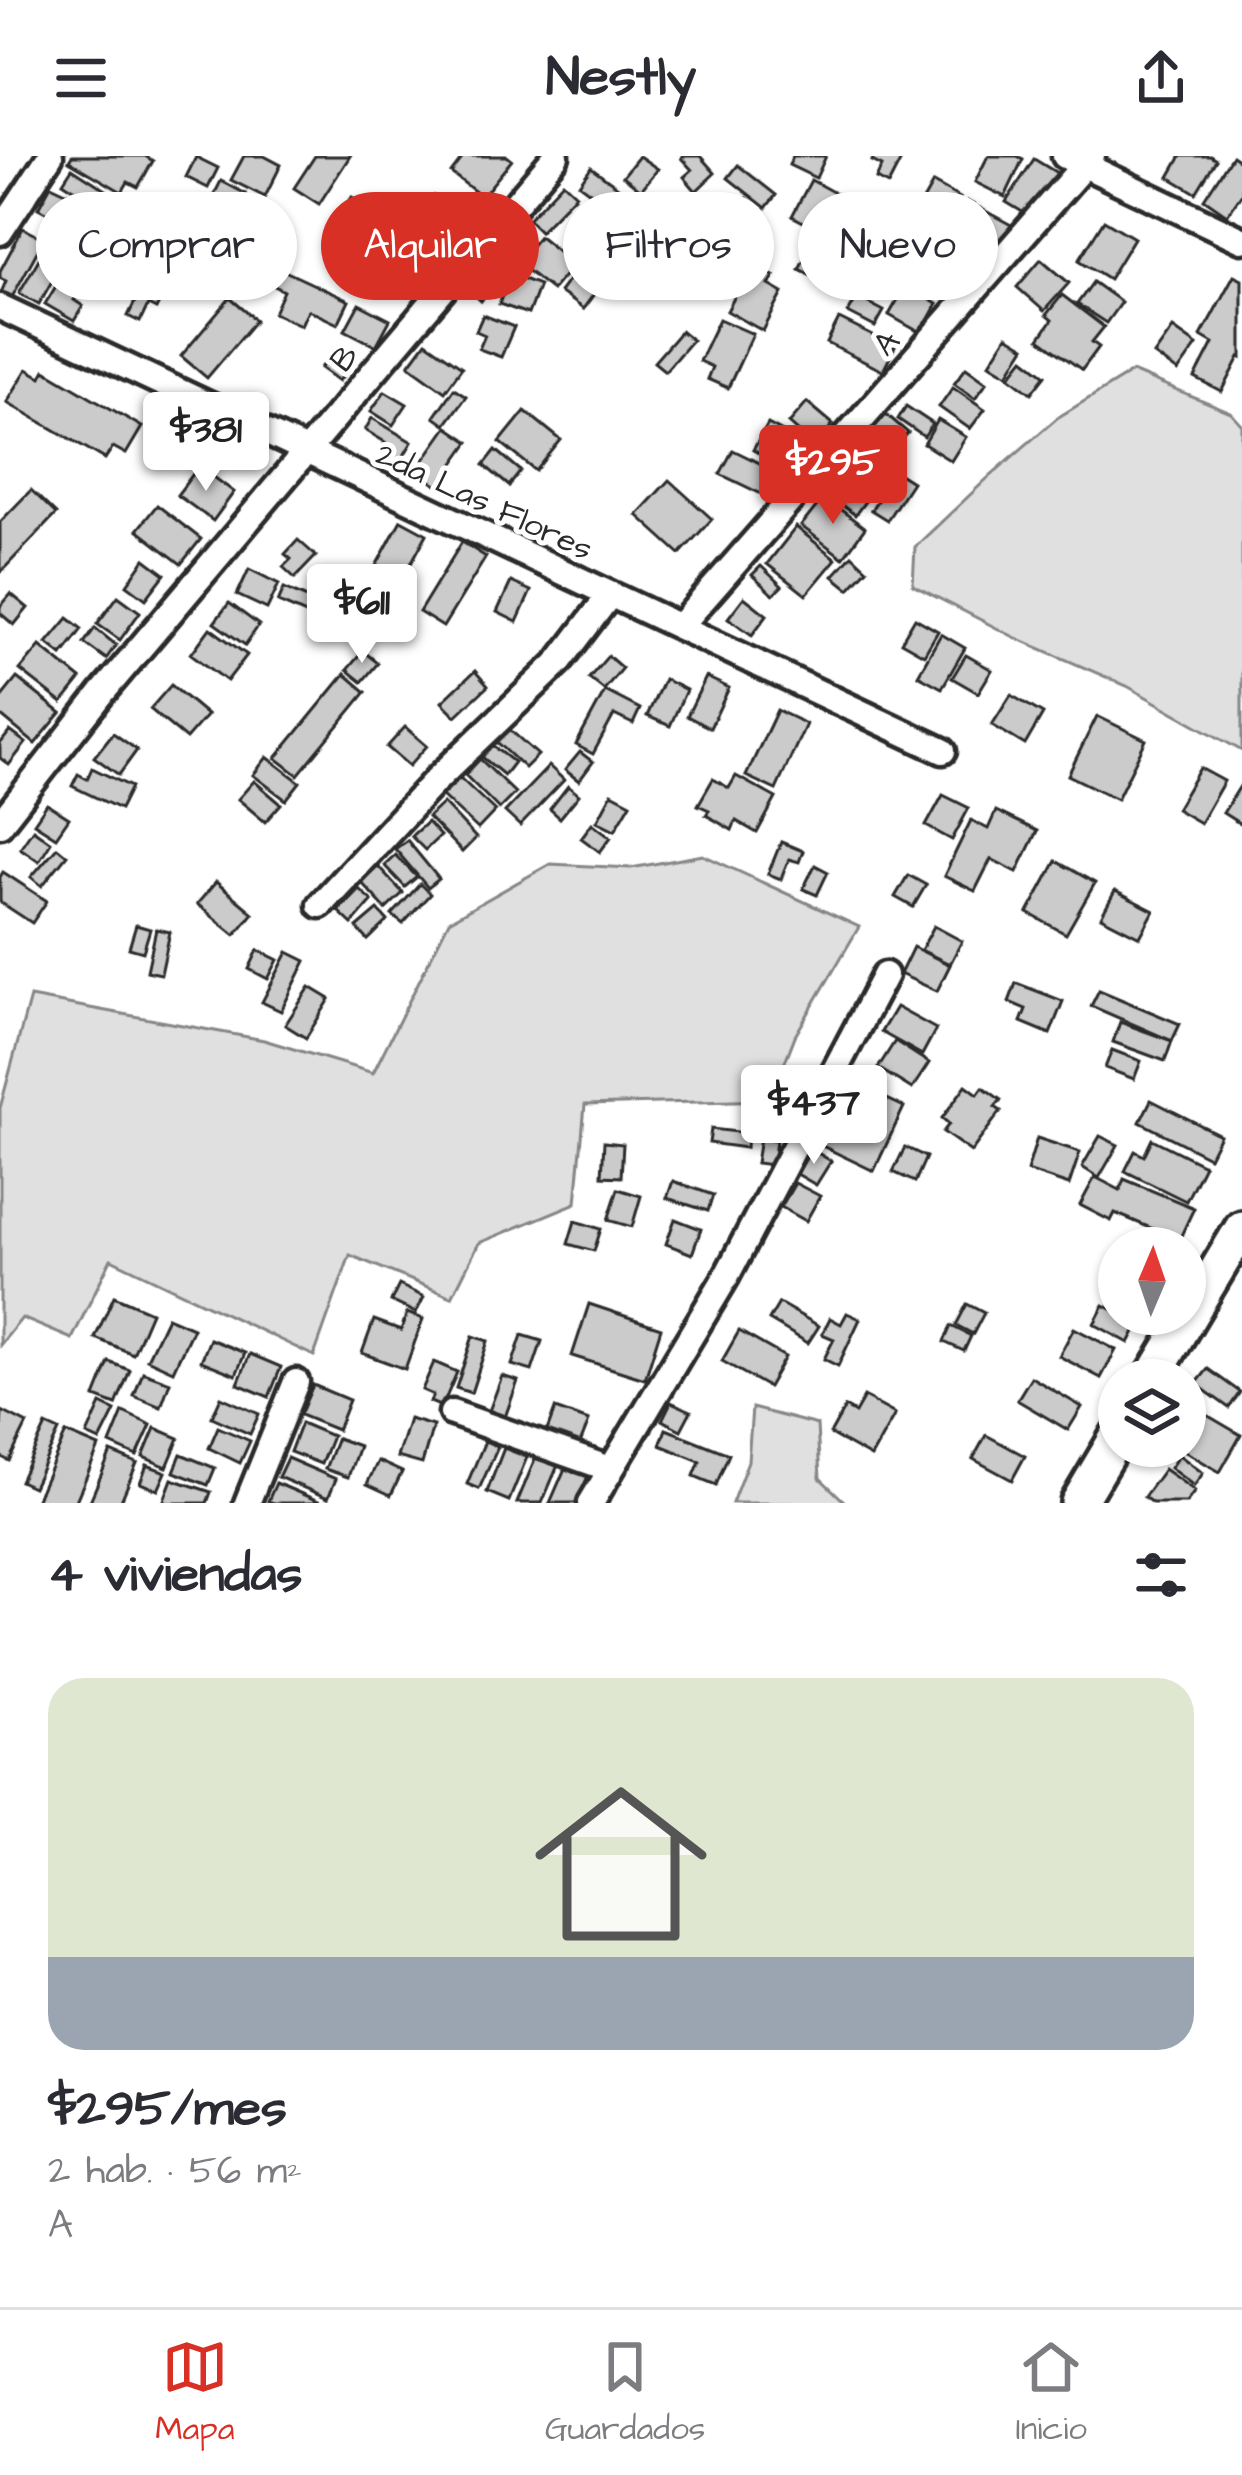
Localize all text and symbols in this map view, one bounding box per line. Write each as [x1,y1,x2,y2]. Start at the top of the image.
text: Nestly [546,41,696,116]
icon: menu [48,45,114,111]
icon: share [1128,45,1194,111]
chip: Comprar [36,192,297,300]
chip: Alquilar [321,192,539,300]
chip: Filtros [563,192,774,300]
chip: Nuevo [798,192,998,300]
street label: A [862,320,911,366]
street label: B [319,335,370,382]
pin: $381 [135,392,277,494]
text: $381 [170,404,242,458]
pin: $295 [762,425,904,527]
street label: 2da Las Flores [368,431,600,572]
text: $295 [786,437,880,491]
pin: $611 [291,564,433,666]
text: $611 [334,576,390,630]
pin: $437 [743,1065,885,1167]
text: $437 [768,1077,860,1131]
north arrow [1098,1227,1206,1335]
map controls [1098,1227,1206,1467]
button: layers [1098,1359,1206,1467]
text: 4 viviendas [48,1540,302,1611]
icon: filters [1128,1542,1194,1608]
icon: home [513,1756,729,1972]
text: $295/mes [48,2074,287,2145]
text: 2 hab. · 56 m² [48,2145,302,2199]
text: A [48,2199,73,2253]
tab: Mapa [155,2334,234,2452]
tab: Guardados [545,2334,705,2452]
tab: Inicio [1016,2334,1087,2452]

